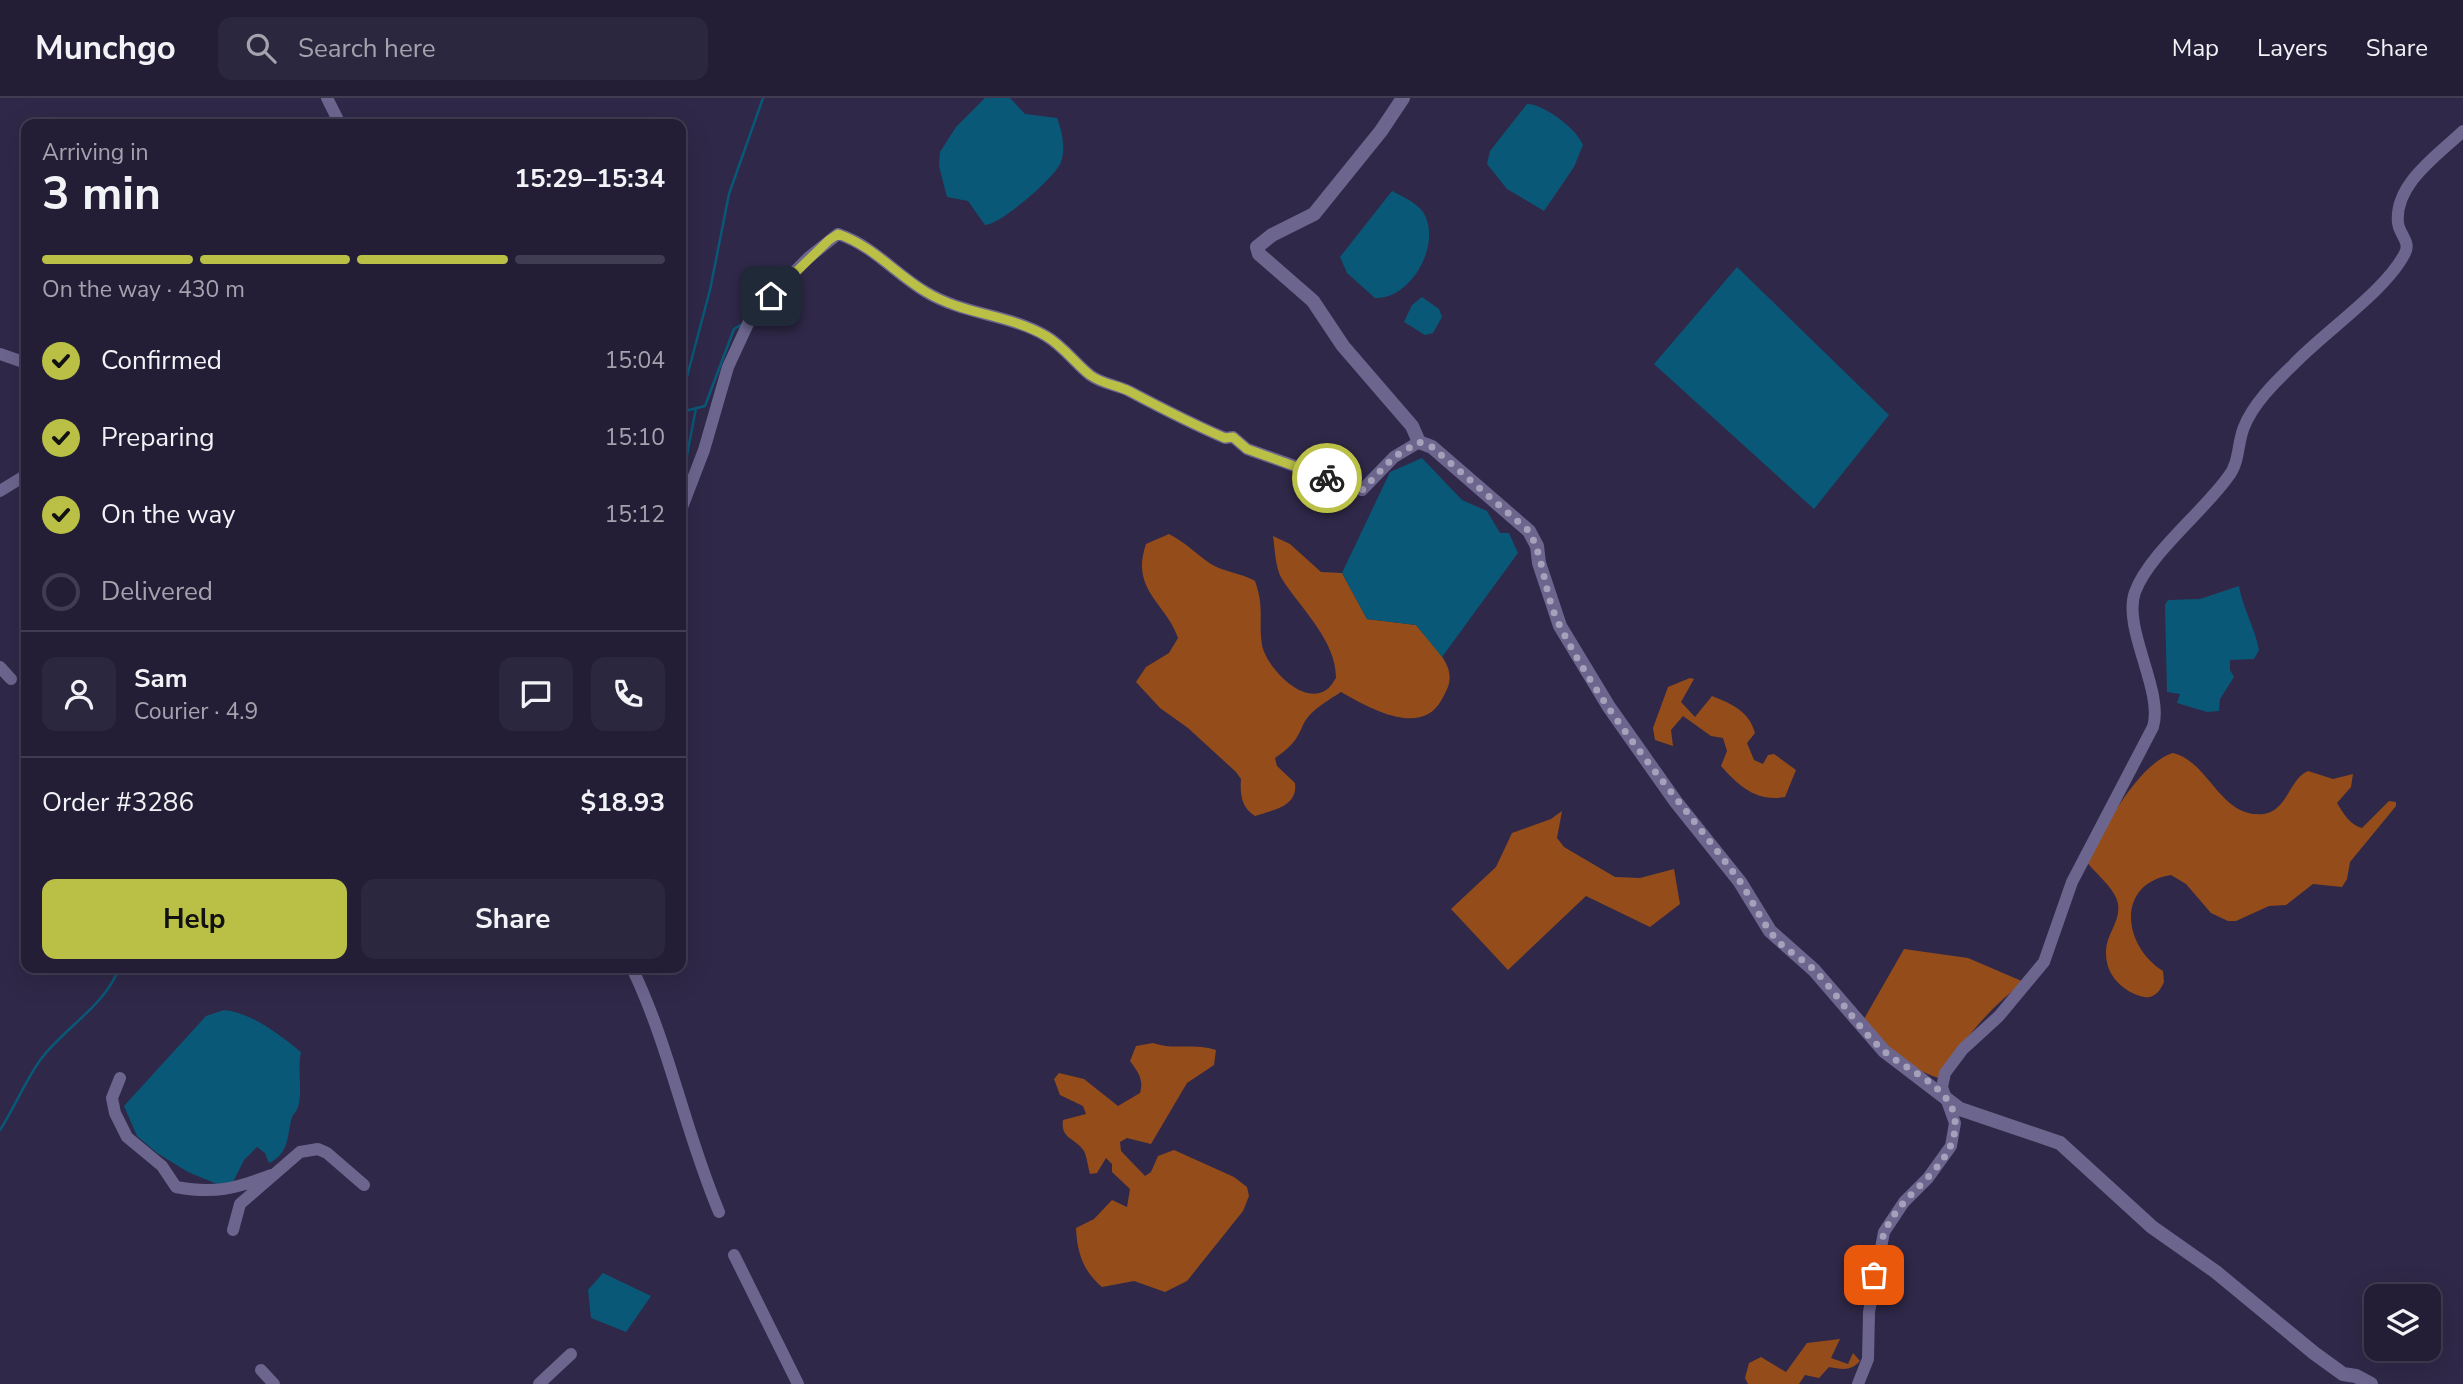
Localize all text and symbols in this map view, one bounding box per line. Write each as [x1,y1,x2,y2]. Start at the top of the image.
search box [218,17,708,80]
text: Munchgo [35,26,176,71]
icon: search [242,29,280,67]
text: Search here [298,31,436,66]
text: Map [2172,32,2219,64]
text: Layers [2257,32,2328,64]
text: Share [2366,32,2428,64]
text: Arriving in [42,137,149,168]
text: 15:29–15:34 [514,161,665,196]
text: 3 min [42,162,161,225]
pin [741,266,801,326]
text: On the way · 430 m [42,274,245,305]
icon: home [752,277,790,315]
icon: check [42,342,80,380]
text: Confirmed [101,343,222,378]
text: 15:04 [605,345,665,376]
icon: check [42,419,80,457]
text: Preparing [101,420,214,455]
text: 15:10 [605,422,665,453]
courier [1292,443,1362,513]
icon: bike [1308,459,1346,497]
icon: check [42,496,80,534]
text: On the way [101,497,235,532]
text: 15:12 [605,499,665,530]
text: Delivered [101,574,213,609]
button: person [42,657,116,731]
button: chat [499,657,573,731]
button: phone [591,657,665,731]
text: Sam [134,661,187,696]
text: Courier · 4.9 [134,696,258,727]
text: Order #3286 [42,785,194,820]
text: $18.93 [581,785,665,820]
button: Help [42,879,347,959]
button: Share [361,879,665,959]
pin [1844,1245,1904,1305]
icon: bag [1855,1256,1893,1294]
map controls [2364,1284,2441,1361]
button: layers [2364,1284,2441,1361]

